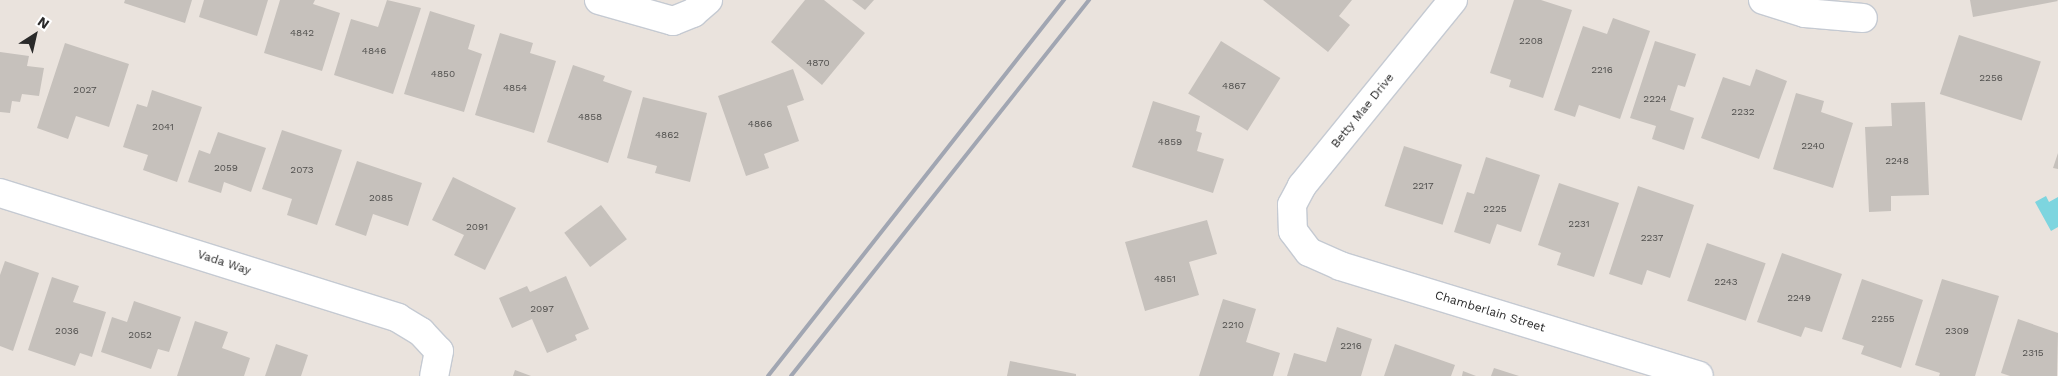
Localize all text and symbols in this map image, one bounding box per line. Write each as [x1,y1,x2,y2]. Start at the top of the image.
north arrow [10,10,60,60]
text: N [35,13,52,32]
house number: 4842 [290,27,314,39]
house number: 2208 [1519,35,1543,47]
house number: 4846 [362,45,386,57]
house number: 4870 [806,57,830,69]
house number: 2216 [1591,64,1613,76]
house number: 4850 [431,68,455,80]
street label: Betty Mae Drive [1328,71,1398,151]
house number: 2256 [1979,72,2003,84]
house number: 4867 [1222,80,1246,92]
house number: 4854 [503,82,527,94]
house number: 2027 [73,84,97,96]
house number: 2224 [1643,93,1667,105]
house number: 2232 [1731,106,1755,118]
house number: 4858 [578,111,602,123]
house number: 4866 [748,118,772,130]
house number: 2041 [152,121,174,133]
house number: 4862 [655,129,679,141]
house number: 4859 [1158,136,1182,148]
house number: 2240 [1801,140,1825,152]
house number: 2248 [1885,155,1909,167]
house number: 2059 [214,162,238,174]
house number: 2073 [290,164,314,176]
house number: 2217 [1412,180,1434,192]
house number: 2085 [369,192,393,204]
house number: 2225 [1483,203,1507,215]
house number: 2231 [1568,218,1590,230]
house number: 2091 [466,221,488,233]
house number: 2237 [1641,232,1663,244]
street label: Vada Way [195,248,253,278]
house number: 4851 [1154,273,1176,285]
house number: 2243 [1714,276,1738,288]
street label: Chamberlain Street [1433,288,1547,336]
house number: 2249 [1787,292,1811,304]
house number: 2097 [530,303,554,315]
house number: 2255 [1871,313,1895,325]
house number: 2210 [1222,319,1244,331]
house number: 2036 [55,325,79,337]
house number: 2309 [1945,325,1969,337]
house number: 2052 [128,329,152,341]
house number: 2216 [1340,340,1362,352]
house number: 2315 [2022,347,2044,359]

